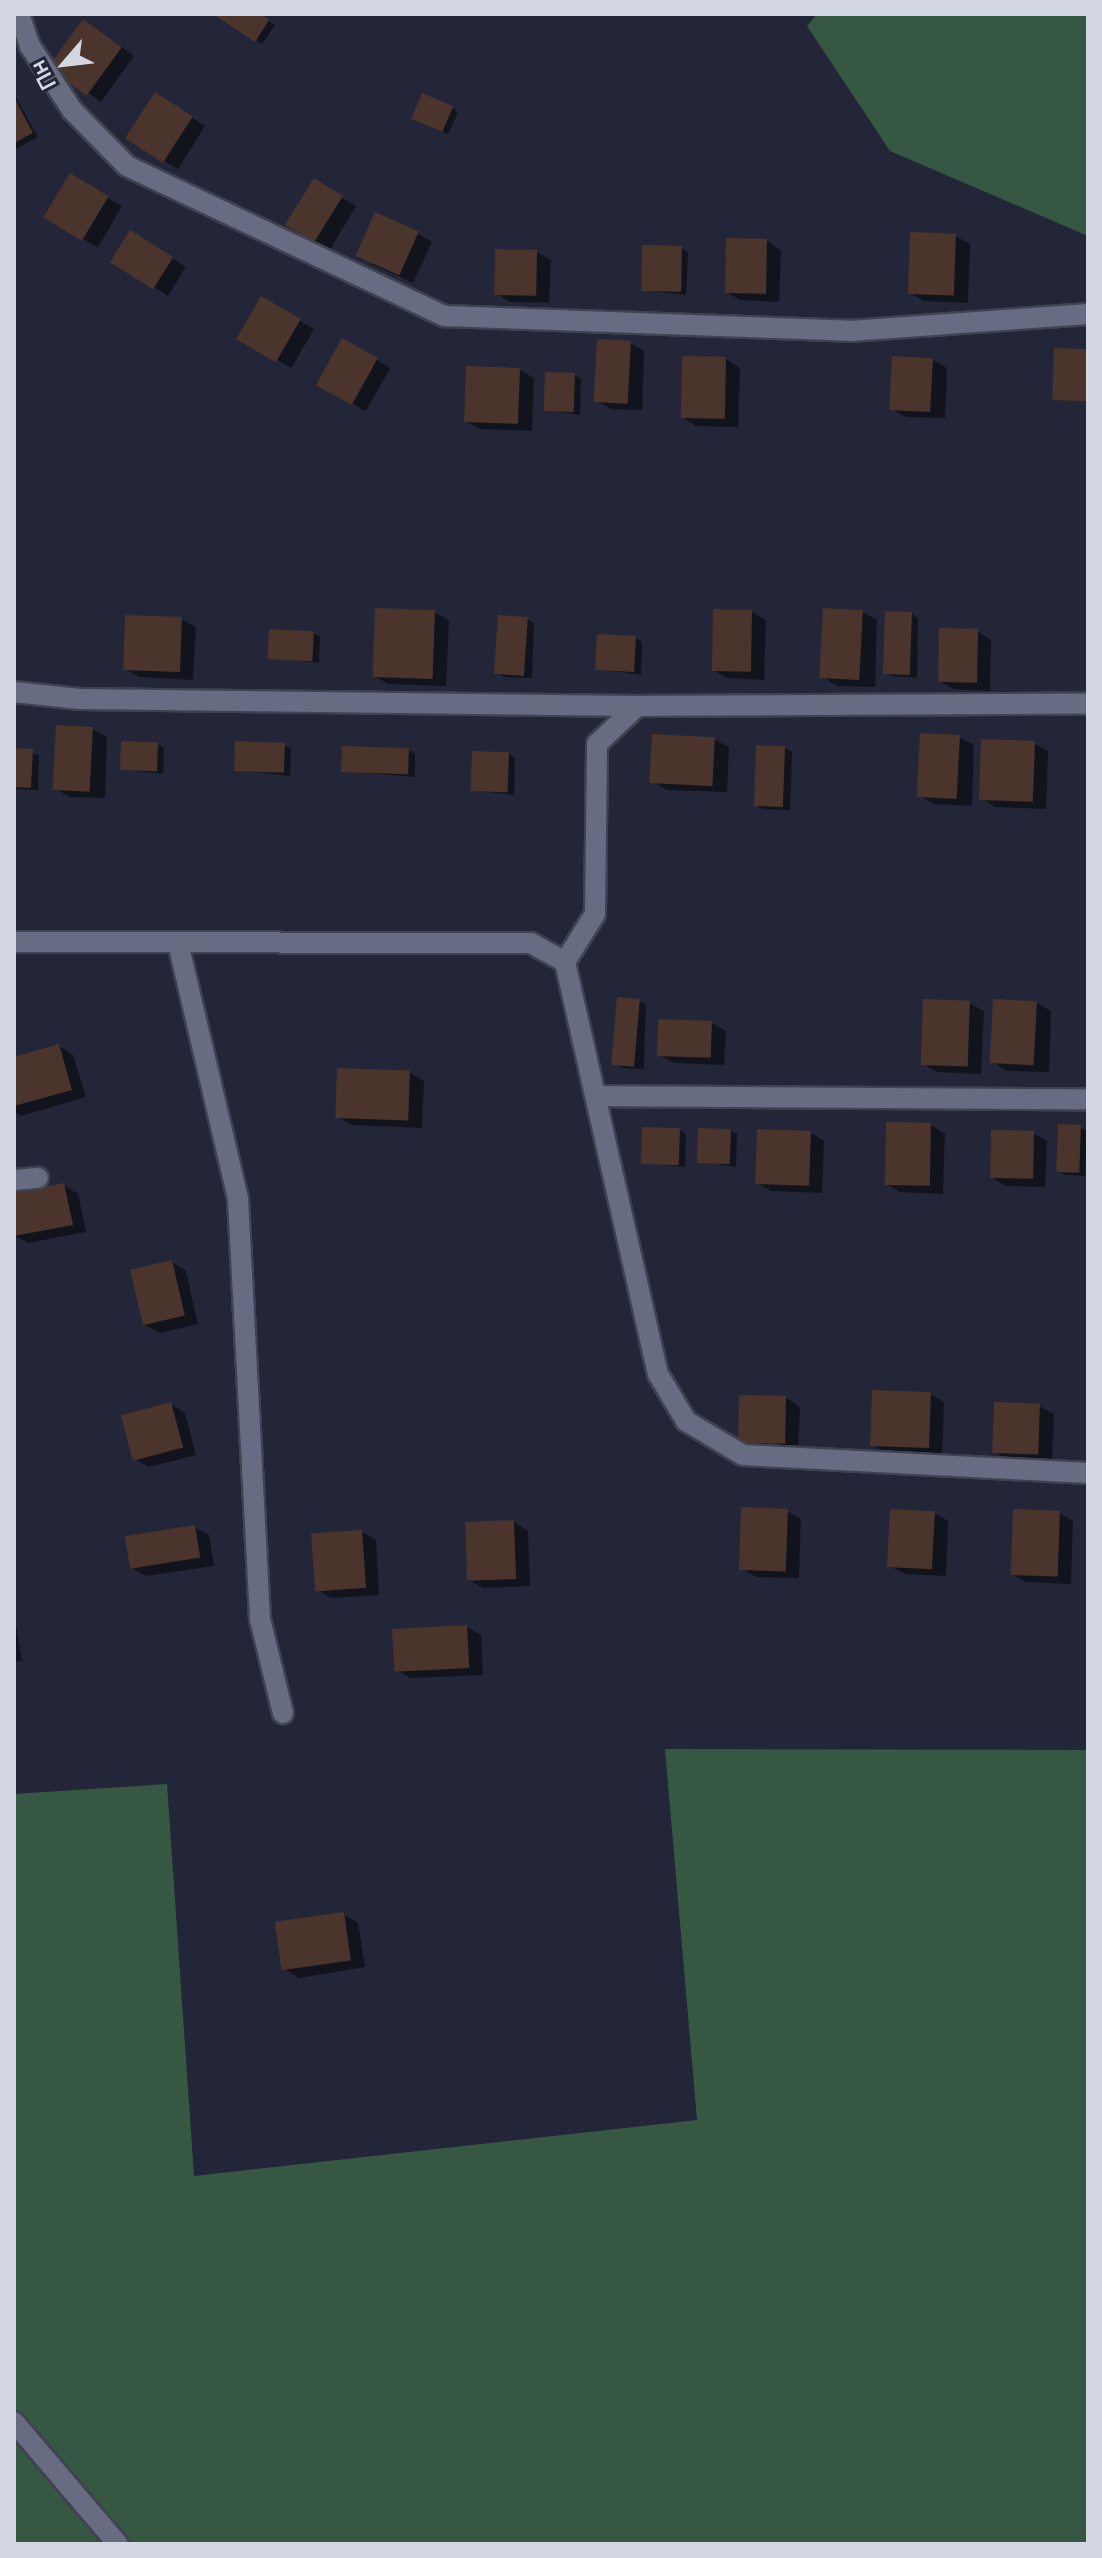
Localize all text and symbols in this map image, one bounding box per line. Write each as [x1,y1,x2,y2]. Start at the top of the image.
north arrow [24,24,104,104]
text: Пн [23,55,63,95]

